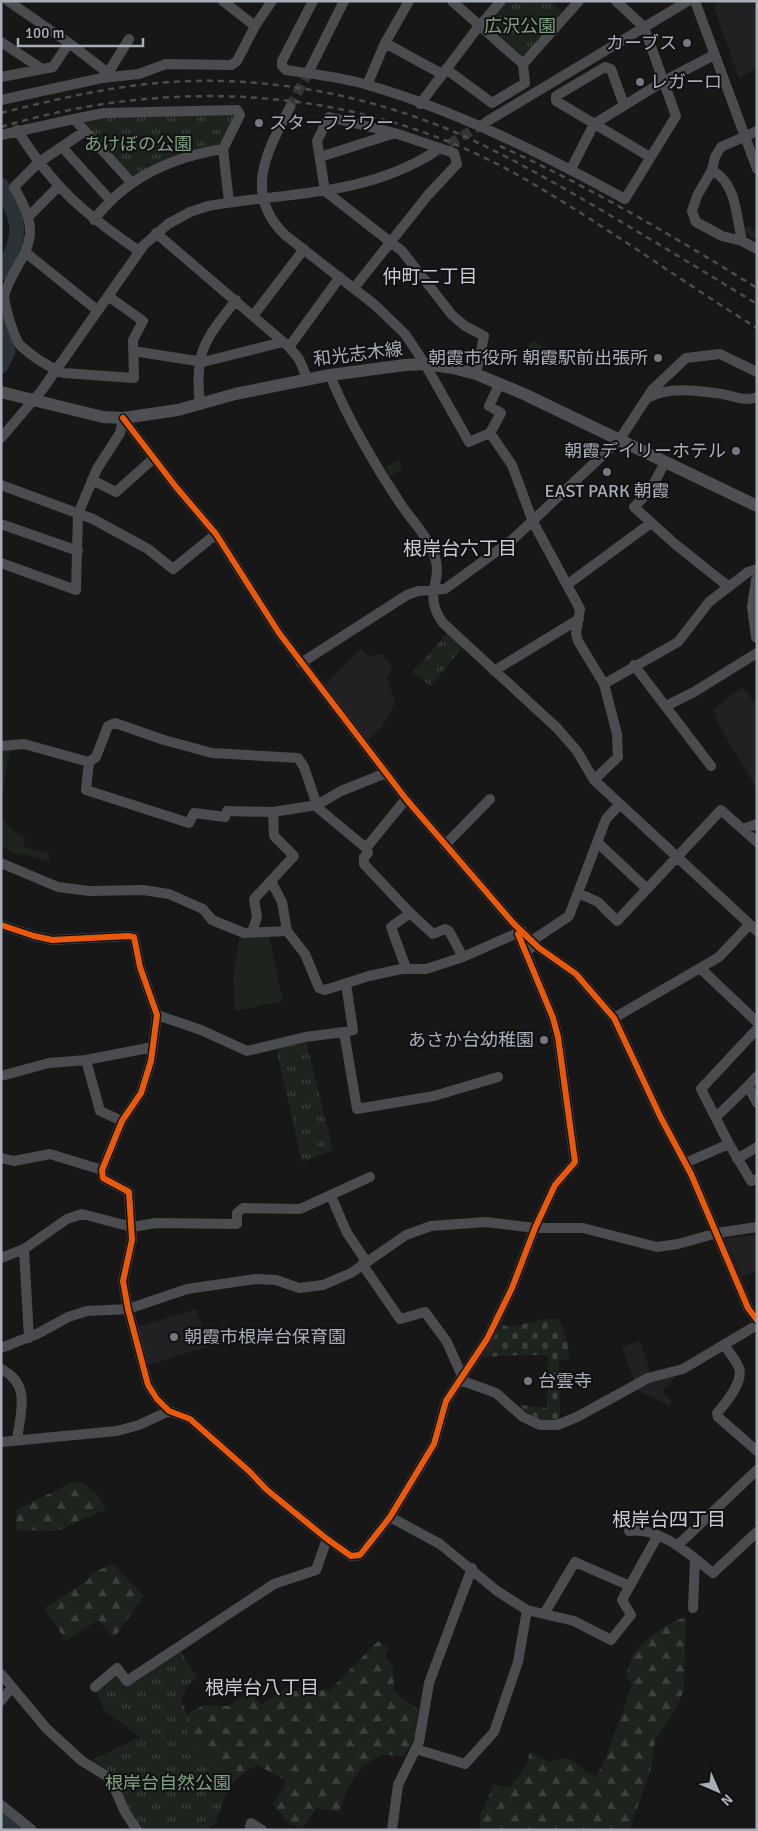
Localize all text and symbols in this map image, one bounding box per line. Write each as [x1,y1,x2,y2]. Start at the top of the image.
scale bar [18,15,142,47]
park label: 広沢公園 [484,15,556,37]
text: 100 m [25,24,65,42]
place label: カーブス [606,32,677,54]
marker: カーブス [681,37,693,49]
place label: レガーロ [650,71,722,93]
marker: レガーロ [634,76,646,88]
place label: スターフラワー [269,112,394,134]
marker: スターフラワー [253,117,265,129]
park label: あけぼの公園 [84,133,192,155]
district label: 仲町二丁目 [382,265,478,289]
street label: 和光志木線 [312,338,404,370]
place label: 朝霞市役所 朝霞駅前出張所 [428,347,648,369]
marker: 朝霞市役所 朝霞駅前出張所 [652,352,664,364]
place label: 朝霞デイリーホテル [564,440,726,462]
marker: 朝霞デイリーホテル [730,445,742,457]
marker: EAST PARK 朝霞 [601,466,613,478]
place label: EAST PARK 朝霞 [544,480,670,502]
district label: 根岸台六丁目 [403,537,517,561]
place label: あさか台幼稚園 [408,1029,534,1051]
marker: あさか台幼稚園 [538,1034,550,1046]
place label: 朝霞市根岸台保育園 [184,1326,346,1348]
marker: 朝霞市根岸台保育園 [168,1331,180,1343]
place label: 台雲寺 [538,1370,592,1392]
marker: 台雲寺 [522,1375,534,1387]
district label: 根岸台四丁目 [612,1508,726,1532]
district label: 根岸台八丁目 [205,1676,319,1700]
north arrow [693,1766,743,1816]
park label: 根岸台自然公園 [105,1772,231,1794]
text: N [717,1790,736,1809]

